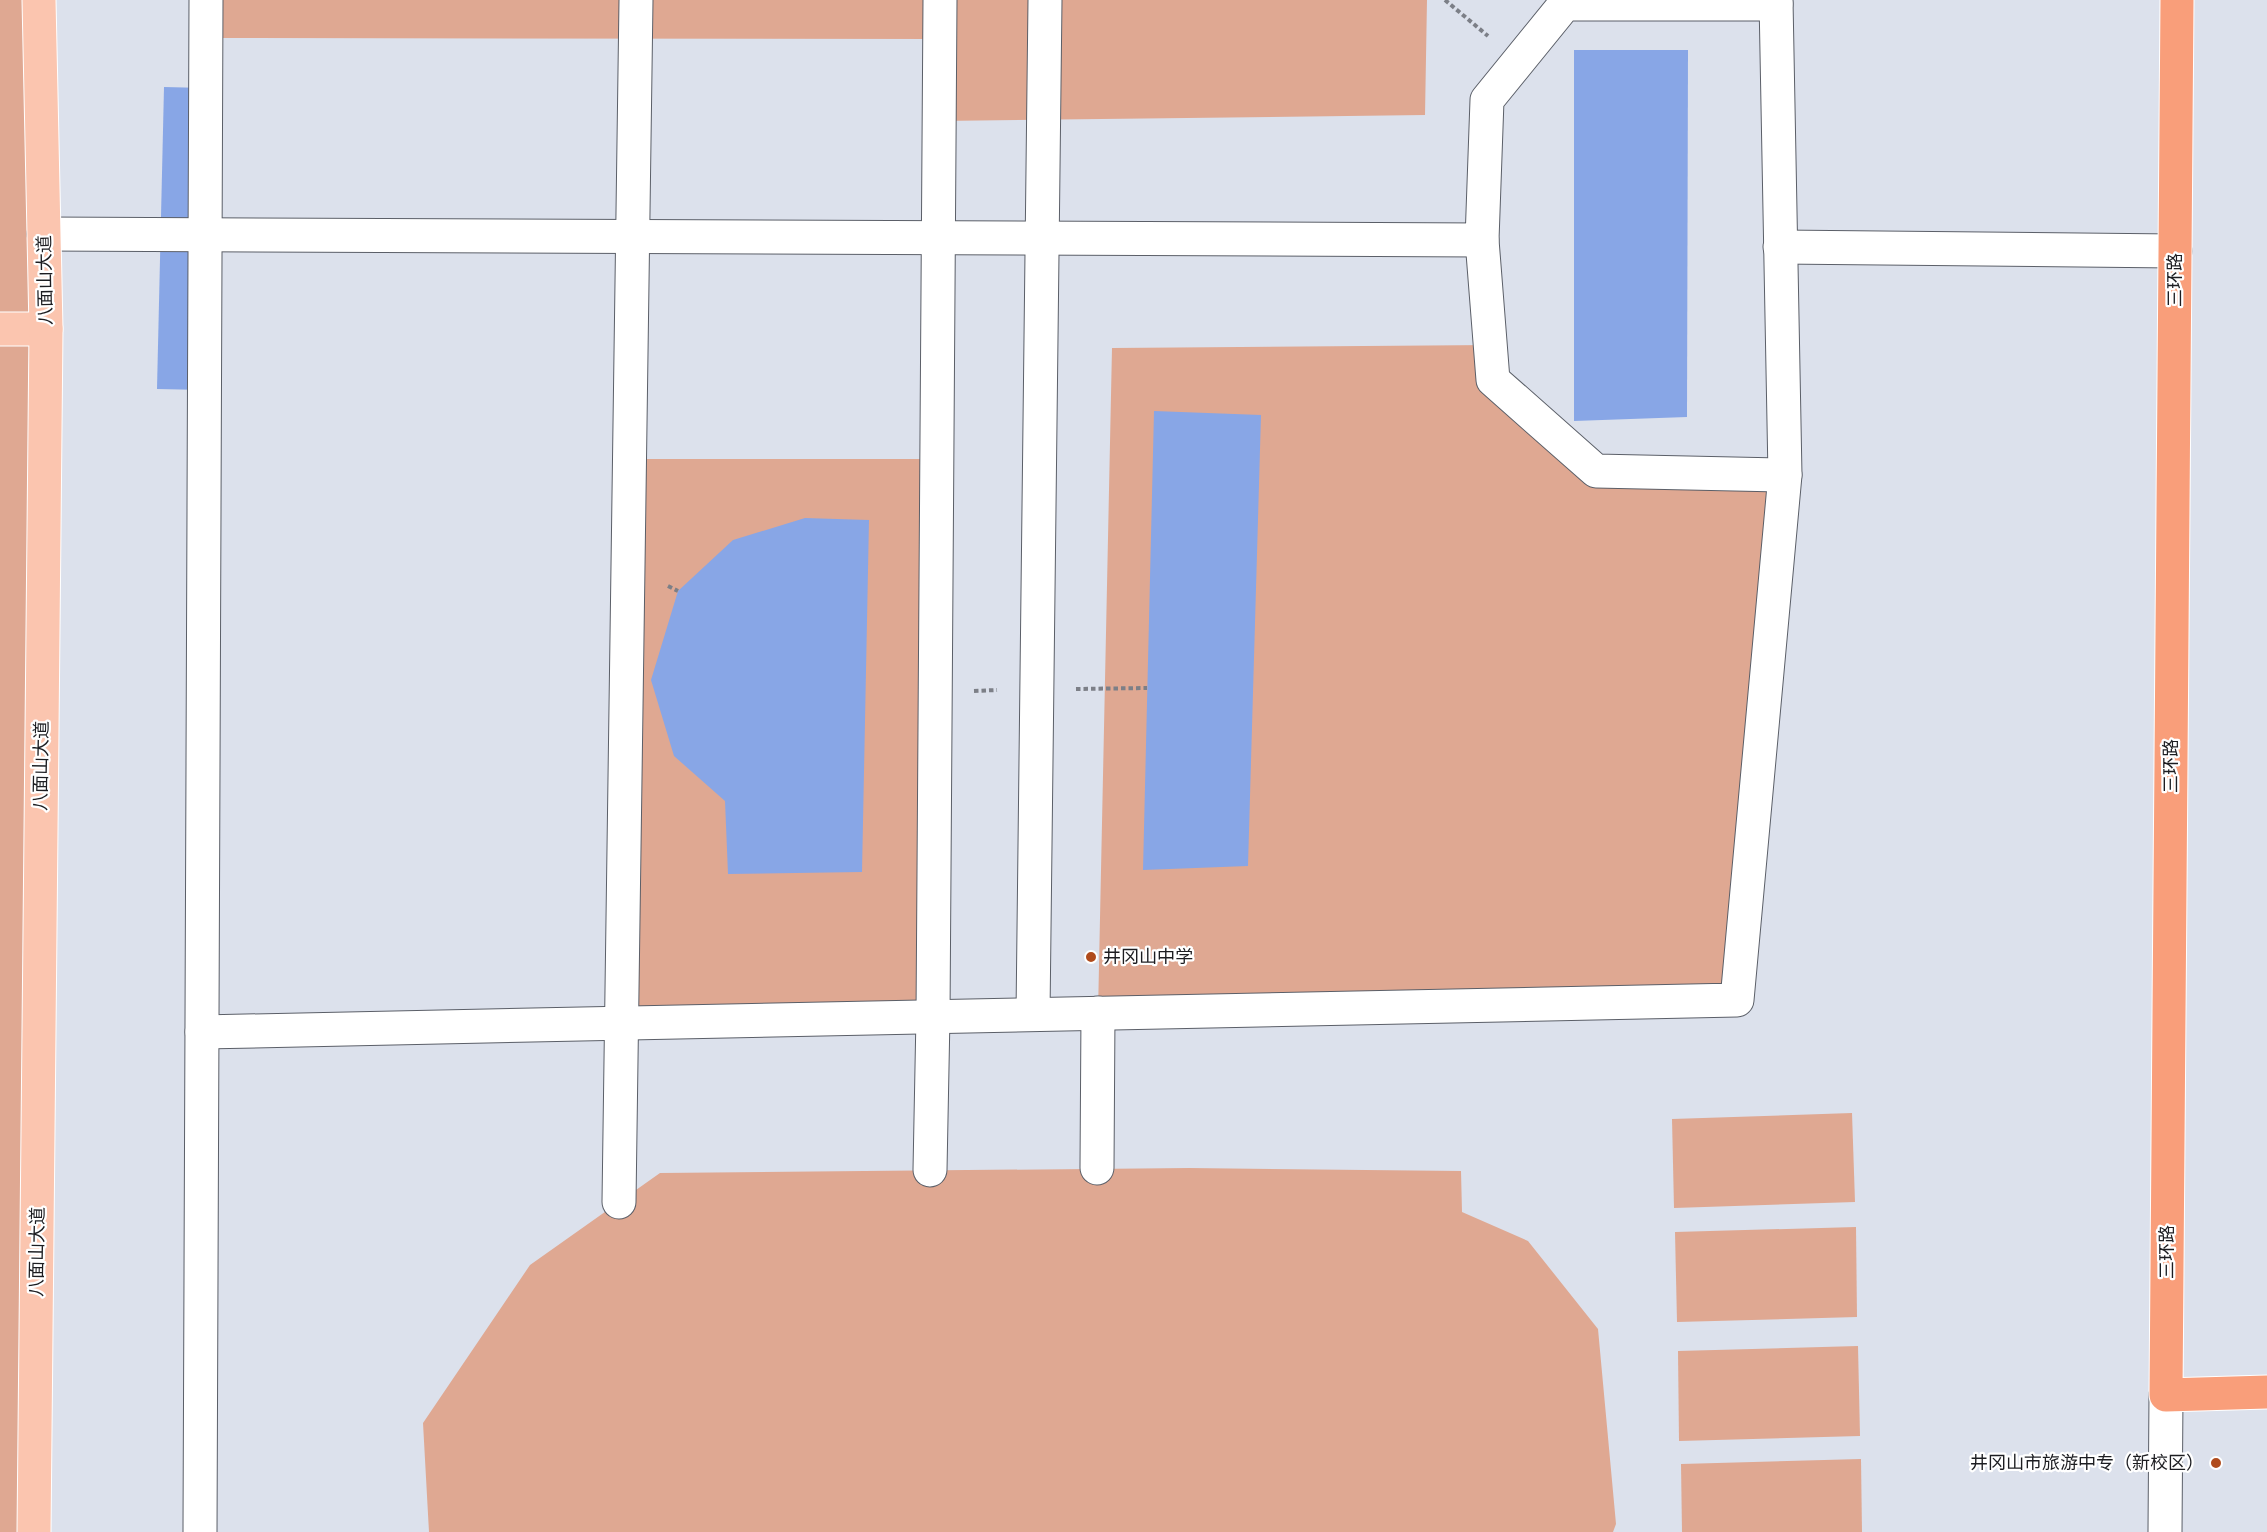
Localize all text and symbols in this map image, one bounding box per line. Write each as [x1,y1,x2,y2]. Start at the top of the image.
street label: 八面山大道 [31,235,58,325]
street label: 三环路 [2162,253,2187,307]
street label: 八面山大道 [27,721,54,811]
street label: 三环路 [2158,739,2183,793]
place label: 井冈山中学 [1103,944,1193,969]
marker: 井冈山中学 [1084,950,1098,964]
street label: 八面山大道 [23,1207,50,1297]
street label: 三环路 [2154,1225,2179,1279]
place label: 井冈山市旅游中专（新校区） [1970,1450,2204,1475]
marker: 井冈山市旅游中专（新校区） [2209,1456,2223,1470]

